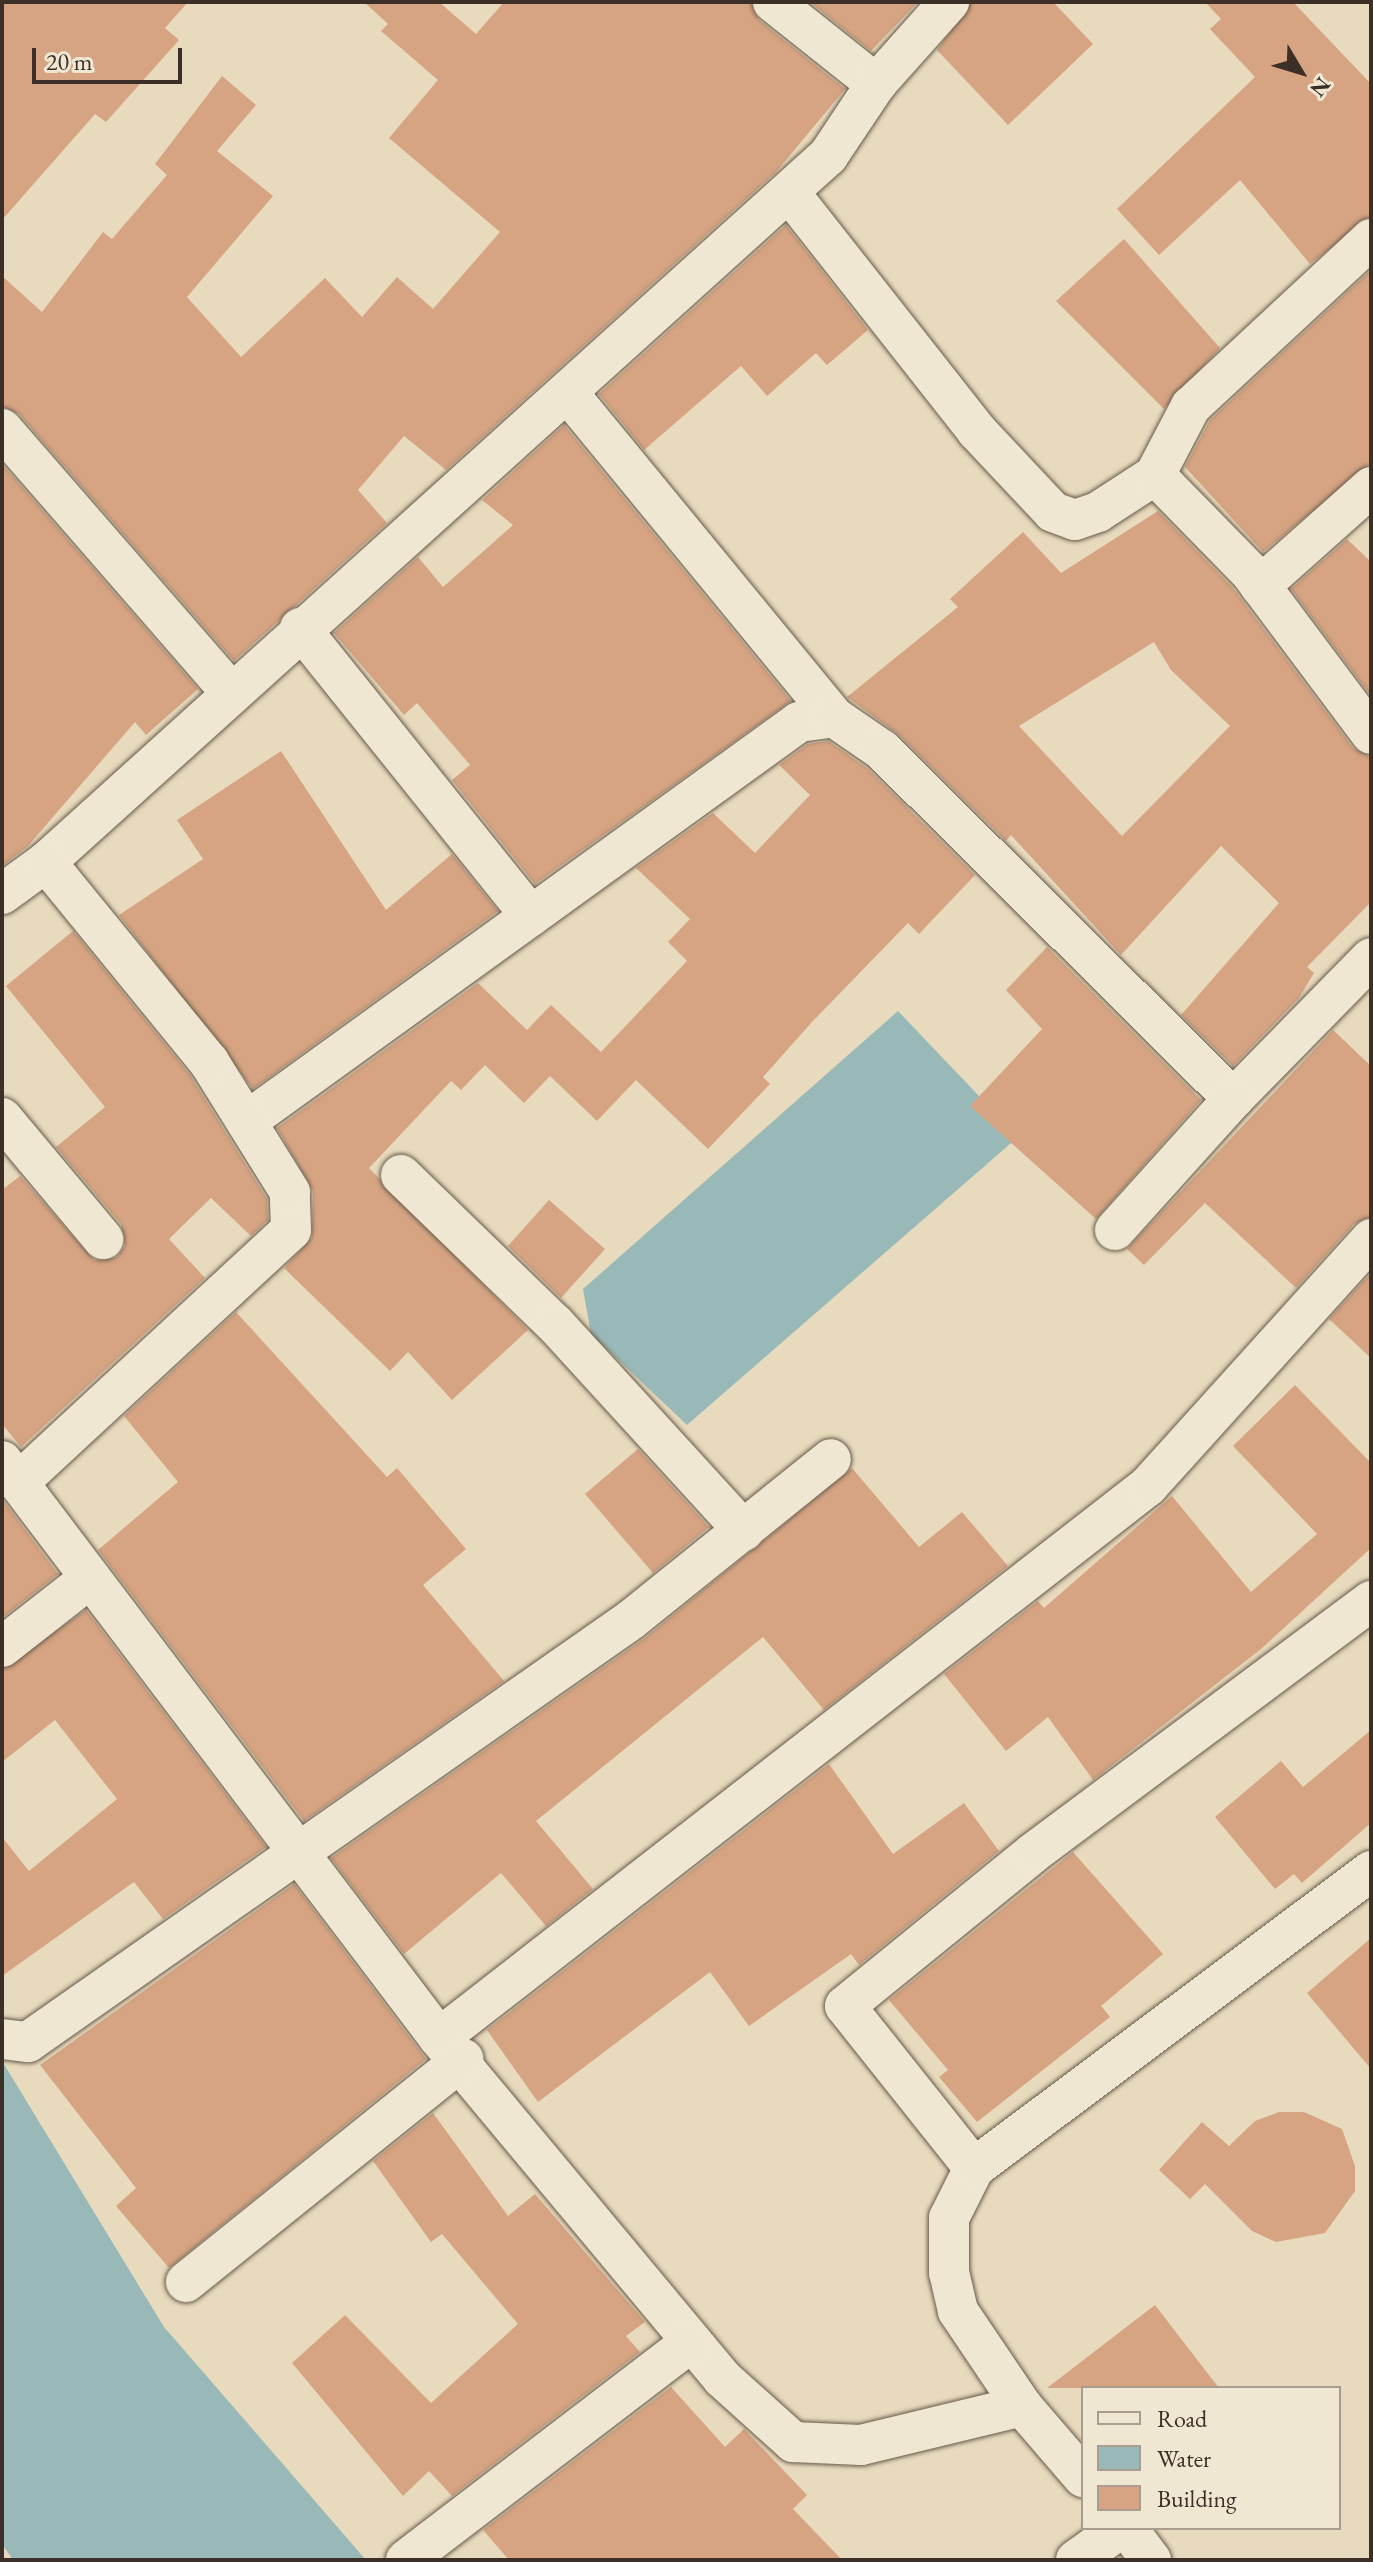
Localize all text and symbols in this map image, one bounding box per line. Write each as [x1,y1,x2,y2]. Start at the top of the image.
scale bar [36,32,186,82]
north arrow [1261,32,1341,112]
text: 20 m [46,46,93,77]
text: N [1303,71,1337,103]
legend [1081,2386,1341,2530]
text: Road [1157,2403,1207,2434]
text: Water [1157,2443,1211,2474]
text: Building [1157,2483,1237,2514]

